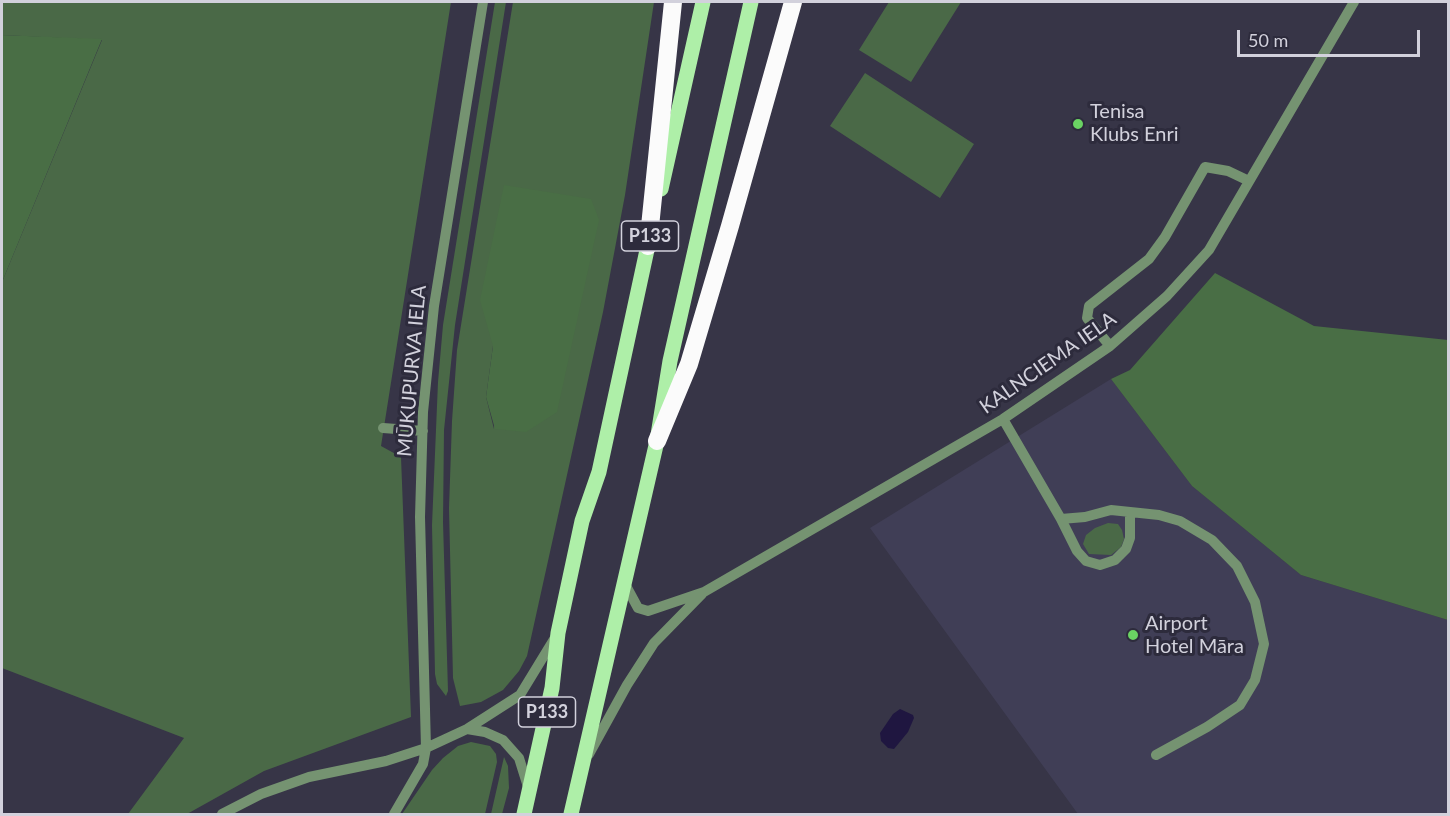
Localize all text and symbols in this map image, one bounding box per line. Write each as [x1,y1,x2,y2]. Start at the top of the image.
scale bar [1240,18,1423,56]
text: 50 m [1248,29,1288,51]
place label: Tenisa Klubs Enri [1090,100,1179,147]
marker: Tenisa Klubs Enri [1071,117,1085,131]
road number: P133 [622,221,678,251]
street label: MŪKUPURVA IELA [393,284,431,458]
street label: KALNCIEMA IELA [975,307,1121,419]
place label: Airport Hotel Māra [1145,612,1244,659]
marker: Airport Hotel Māra [1126,628,1140,642]
road number: P133 [518,697,576,727]

